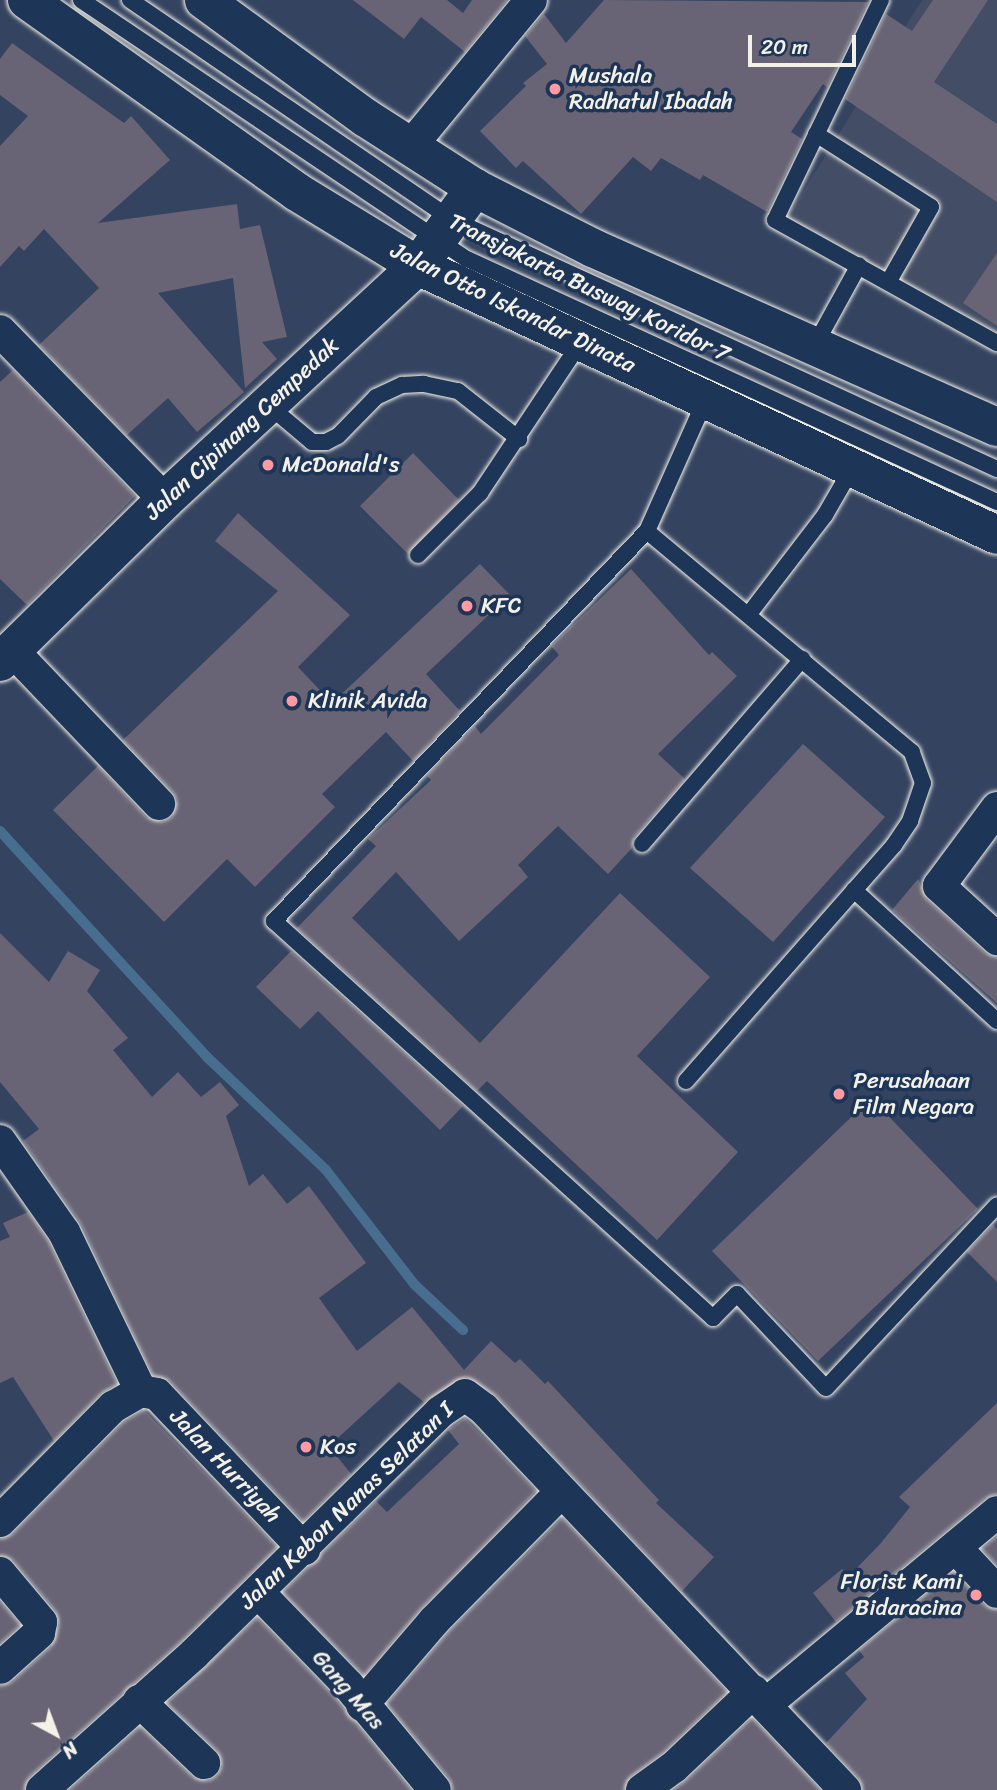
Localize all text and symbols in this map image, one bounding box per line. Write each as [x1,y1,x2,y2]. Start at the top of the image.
scale bar [752,21,860,65]
text: 20 m [761,28,808,66]
place label: Mushala Radhatul Ibadah [569,62,733,116]
marker: Mushala Radhatul Ibadah [547,81,563,97]
street label: Transjakarta Busway Koridor 7 [444,208,734,368]
street label: Jalan Otto Iskandar Dinata [385,236,641,380]
street label: Jalan Cipinang Cempedak [139,332,345,526]
place label: McDonald's [282,451,400,479]
marker: McDonald's [260,457,276,473]
place label: KFC [481,592,521,620]
marker: KFC [459,598,475,614]
place label: Klinik Avida [308,687,428,715]
marker: Klinik Avida [282,691,302,711]
place label: Perusahaan Film Negara [853,1067,974,1121]
marker: Perusahaan Film Negara [831,1086,847,1102]
street label: Jalan Kebon Nanas Selatan I [234,1396,460,1616]
street label: Jalan Hurriyah [164,1403,286,1529]
place label: Kos [320,1433,356,1461]
marker: Kos [298,1439,314,1455]
place label: Florist Kami Bidaracina [840,1568,962,1622]
marker: Florist Kami Bidaracina [968,1587,984,1603]
street label: Gang Mas [306,1644,390,1736]
north arrow [21,1699,91,1769]
text: N [54,1733,86,1767]

